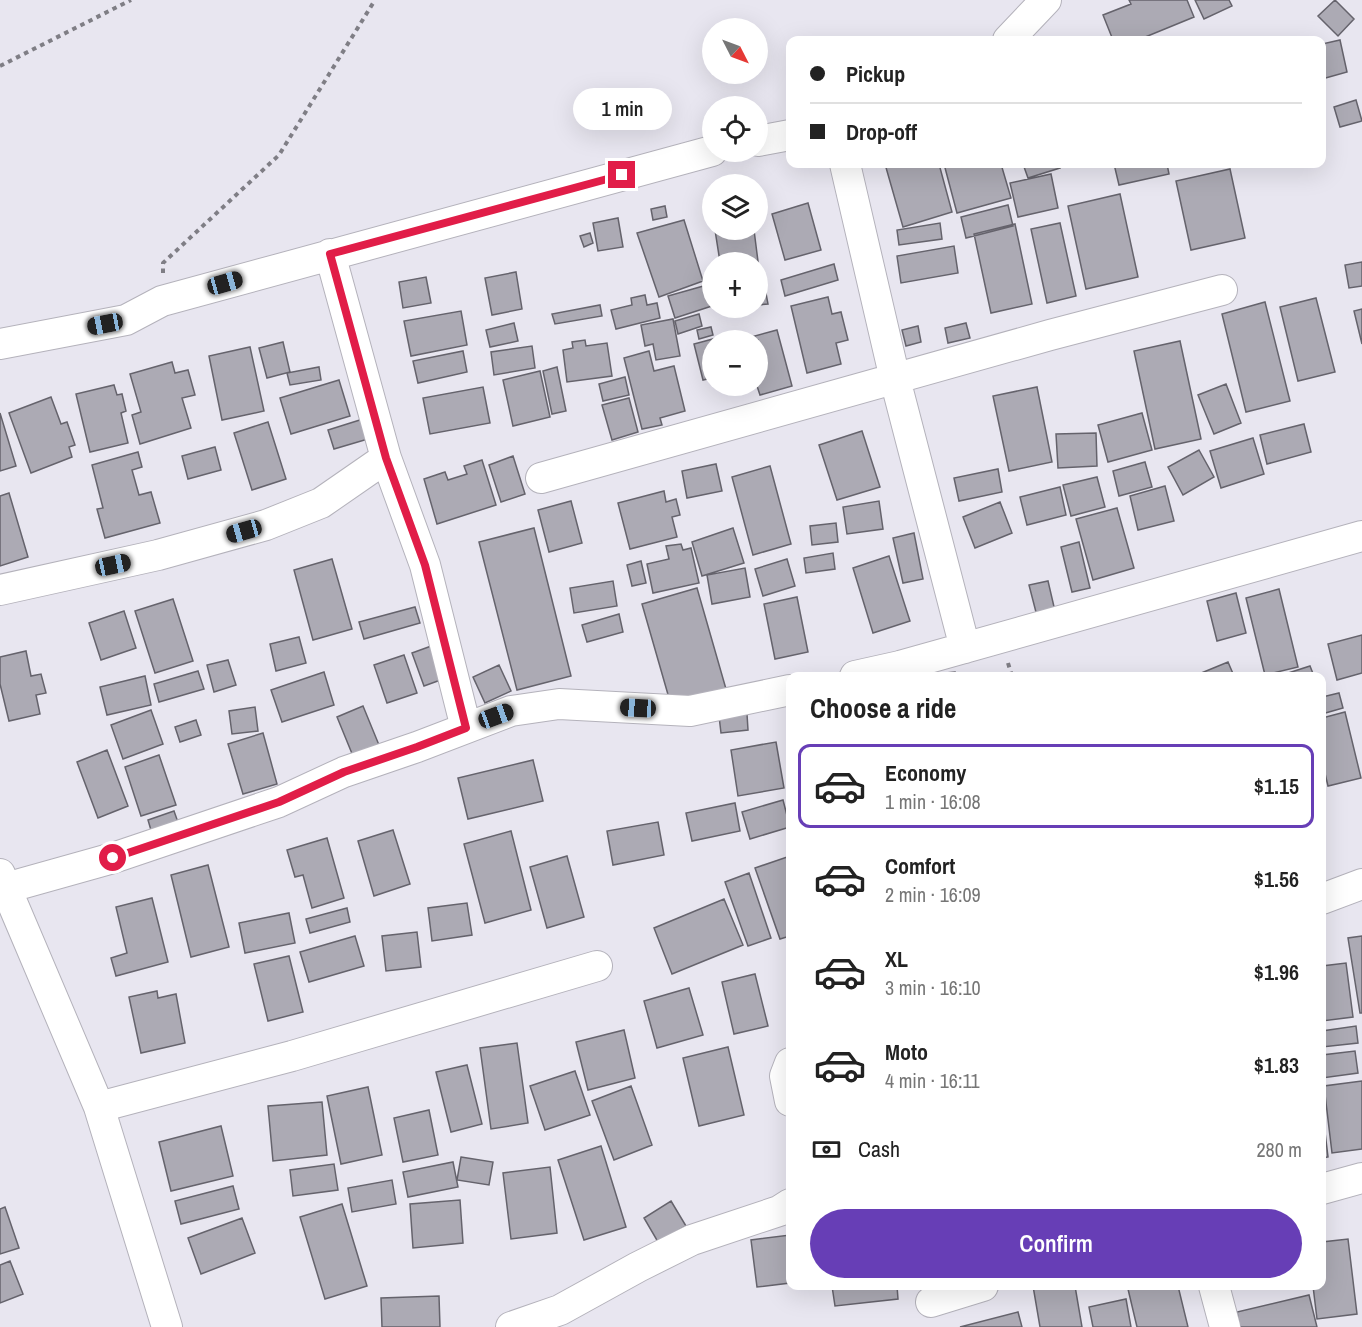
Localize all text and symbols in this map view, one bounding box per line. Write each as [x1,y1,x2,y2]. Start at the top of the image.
north arrow [702,18,768,84]
map controls [702,18,768,396]
text: Pickup [846,59,905,89]
callout: 1 min [572,88,672,130]
text: 1 min [601,95,644,122]
button: locate [702,96,768,162]
text: Drop-off [846,117,917,147]
route end [608,161,635,188]
button: layers [702,174,768,240]
button: + [702,252,768,318]
car [205,269,245,297]
car [86,312,124,336]
button: − [702,330,768,396]
car [224,517,264,545]
car [94,552,132,578]
text: Choose a ride [810,690,956,726]
car [620,698,656,718]
car [476,701,516,731]
text: Economy [885,758,966,788]
icon: car [813,759,867,813]
text: $1.15 [1254,771,1299,801]
text: 1 min · 16:08 [885,788,981,815]
route start [99,844,126,871]
text: Comfort [885,851,955,881]
icon: car [813,852,867,906]
text: $1.56 [1254,864,1299,894]
text: 2 min · 16:09 [885,881,981,908]
text: XL [885,944,908,974]
icon: car [813,945,867,999]
text: $1.96 [1254,957,1299,987]
text: 3 min · 16:10 [885,974,981,1001]
text: Moto [885,1037,928,1067]
icon: car [813,1038,867,1092]
text: $1.83 [1254,1050,1299,1080]
text: 4 min · 16:11 [885,1067,980,1094]
icon: cash [810,1133,843,1166]
text: Cash [858,1134,900,1164]
text: 280 m [1256,1136,1302,1163]
button: Confirm [810,1209,1302,1278]

